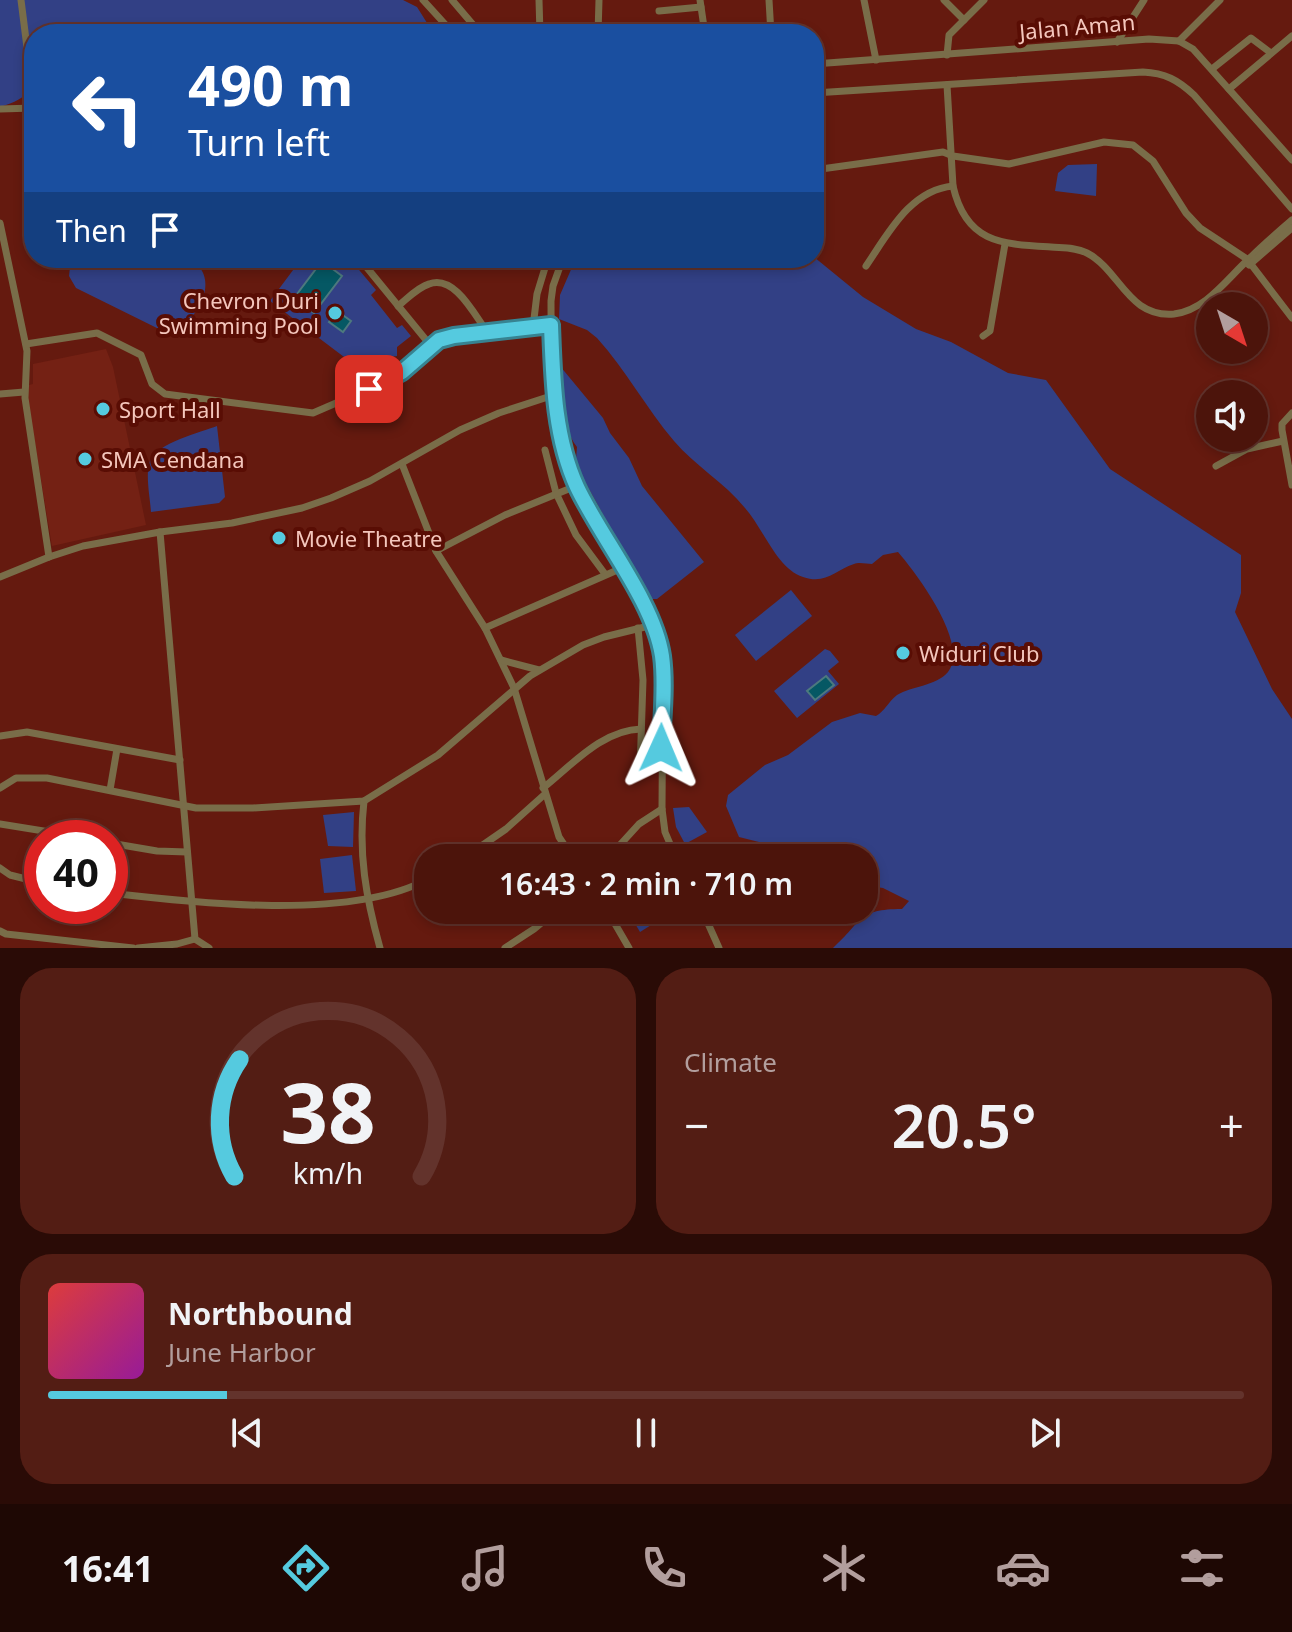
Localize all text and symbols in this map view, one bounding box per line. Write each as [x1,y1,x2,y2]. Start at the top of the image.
street label: Jalan Aman [1016,6,1136,46]
text: 490 m [188,46,353,122]
icon: left [56,56,160,160]
text: Turn left [188,118,330,167]
icon: arrive [143,208,187,252]
text: Then [56,210,127,251]
place label: Chevron Duri Swimming Pool [159,285,319,340]
north arrow [1196,292,1268,364]
map controls [1196,292,1268,452]
marker: Chevron Duri Swimming Pool [326,304,344,322]
pin [335,355,403,423]
icon: arrive [347,367,391,411]
button: sound [1196,380,1268,452]
place label: Sport Hall [119,394,221,424]
marker: Sport Hall [94,400,112,418]
place label: SMA Cendana [101,444,245,474]
marker: SMA Cendana [76,450,94,468]
place label: Movie Theatre [295,523,442,553]
marker: Movie Theatre [270,529,288,547]
place label: Widuri Club [919,638,1039,668]
marker: Widuri Club [894,644,912,662]
position arrow [619,706,703,790]
speed limit sign: 40 [24,820,128,924]
text: 16:43 · 2 min · 710 m [499,863,793,904]
text: Climate [684,1044,777,1080]
text: 38 [280,1054,376,1167]
text: 20.5° [891,1084,1037,1166]
text: − [684,1095,709,1155]
text: + [1219,1095,1244,1155]
text: km/h [293,1153,363,1192]
text: Northbound [168,1293,353,1334]
text: June Harbor [168,1334,316,1370]
icon: previous [225,1411,269,1455]
icon: pause [624,1411,668,1455]
icon: next [1023,1411,1067,1455]
icon: directions [278,1540,334,1596]
icon: music [457,1540,513,1596]
icon: phone [636,1540,692,1596]
icon: climate [816,1540,872,1596]
icon: car [995,1540,1051,1596]
icon: filters [1174,1540,1230,1596]
text: 16:41 [62,1544,154,1593]

